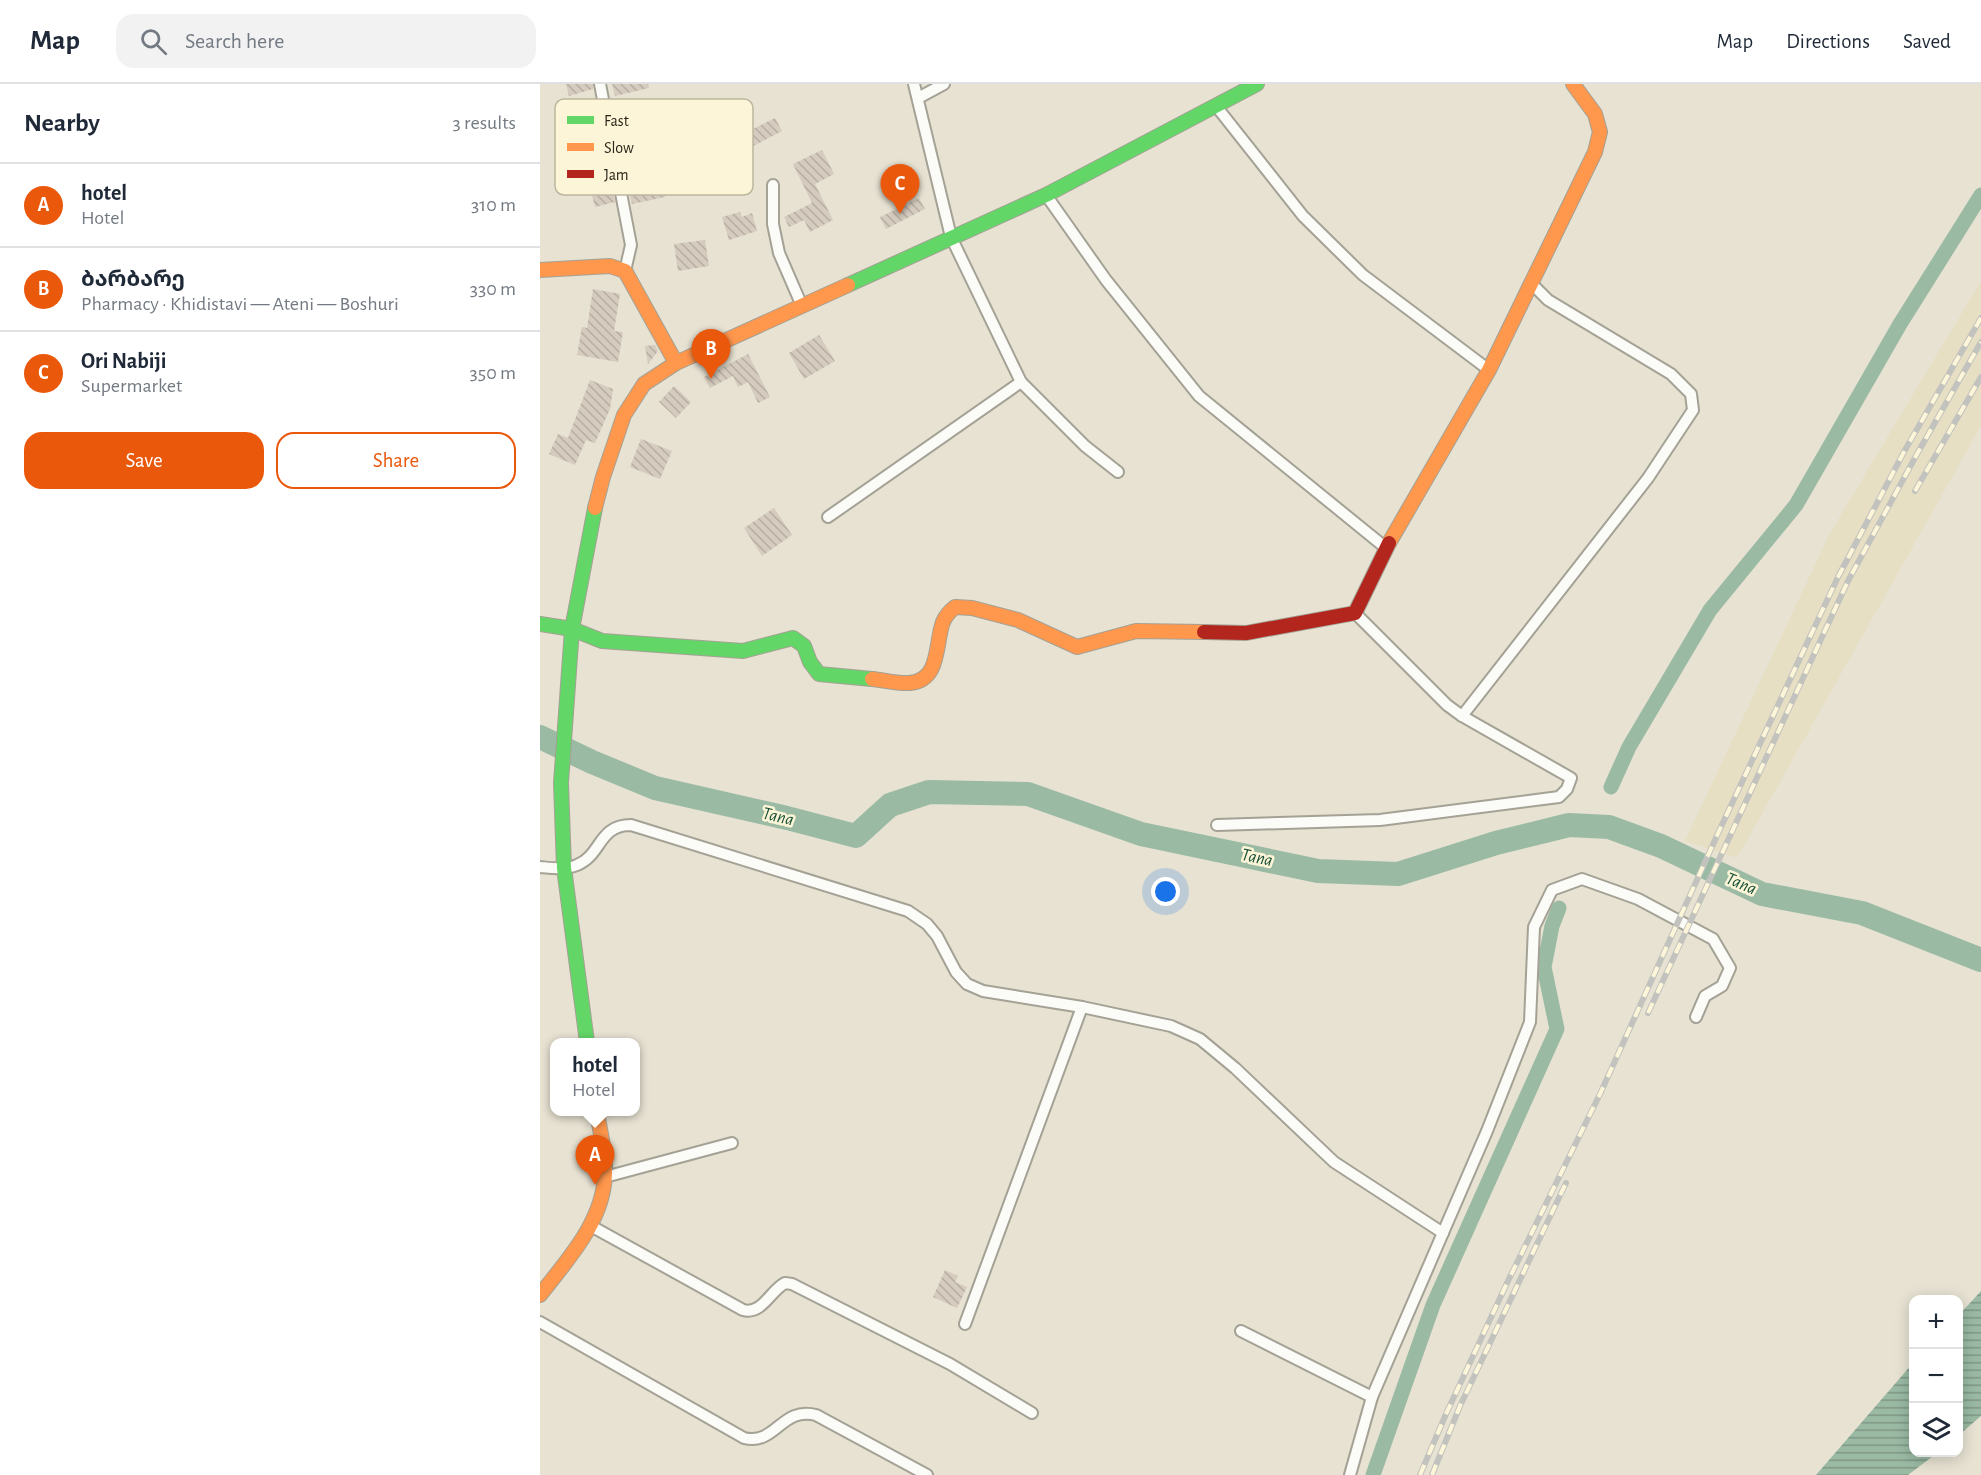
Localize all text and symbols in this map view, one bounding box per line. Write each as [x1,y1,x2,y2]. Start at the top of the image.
search box [116,14,536,68]
icon: search [137,25,170,58]
text: Map [30,27,80,55]
text: Search here [185,30,284,52]
text: Map [1717,31,1753,52]
text: Directions [1786,31,1870,52]
text: Saved [1903,31,1951,52]
legend [555,99,753,195]
text: Nearby [24,110,100,136]
text: 3 results [452,113,516,133]
text: Fast [604,113,629,129]
text: Slow [604,140,634,156]
pin: C [880,164,920,214]
text: Jam [604,167,629,183]
text: hotel [81,182,127,204]
text: A [38,195,50,215]
text: 310 m [471,195,516,215]
text: Hotel [81,208,124,228]
text: ბარბარე [81,268,185,290]
text: B [38,279,49,299]
text: 330 m [470,279,516,299]
text: Pharmacy · Khidistavi — Ateni — Boshuri [81,294,399,314]
pin: B [692,330,730,379]
text: Ori Nabiji [81,350,167,372]
text: C [38,363,49,383]
text: 350 m [470,363,516,383]
text: Supermarket [81,376,182,396]
button: Save [24,432,264,489]
button: Share [276,432,516,489]
water label: Tana [761,805,795,829]
water label: Tana [1240,846,1274,870]
water label: Tana [1723,870,1759,898]
your location [1151,877,1180,906]
popup [550,1038,640,1116]
text: hotel [572,1054,618,1076]
text: Hotel [572,1080,615,1100]
pin: A [576,1136,614,1185]
map controls [1909,1295,1963,1457]
button: + [1909,1295,1963,1349]
button: − [1909,1349,1963,1403]
button: layers [1909,1403,1963,1457]

